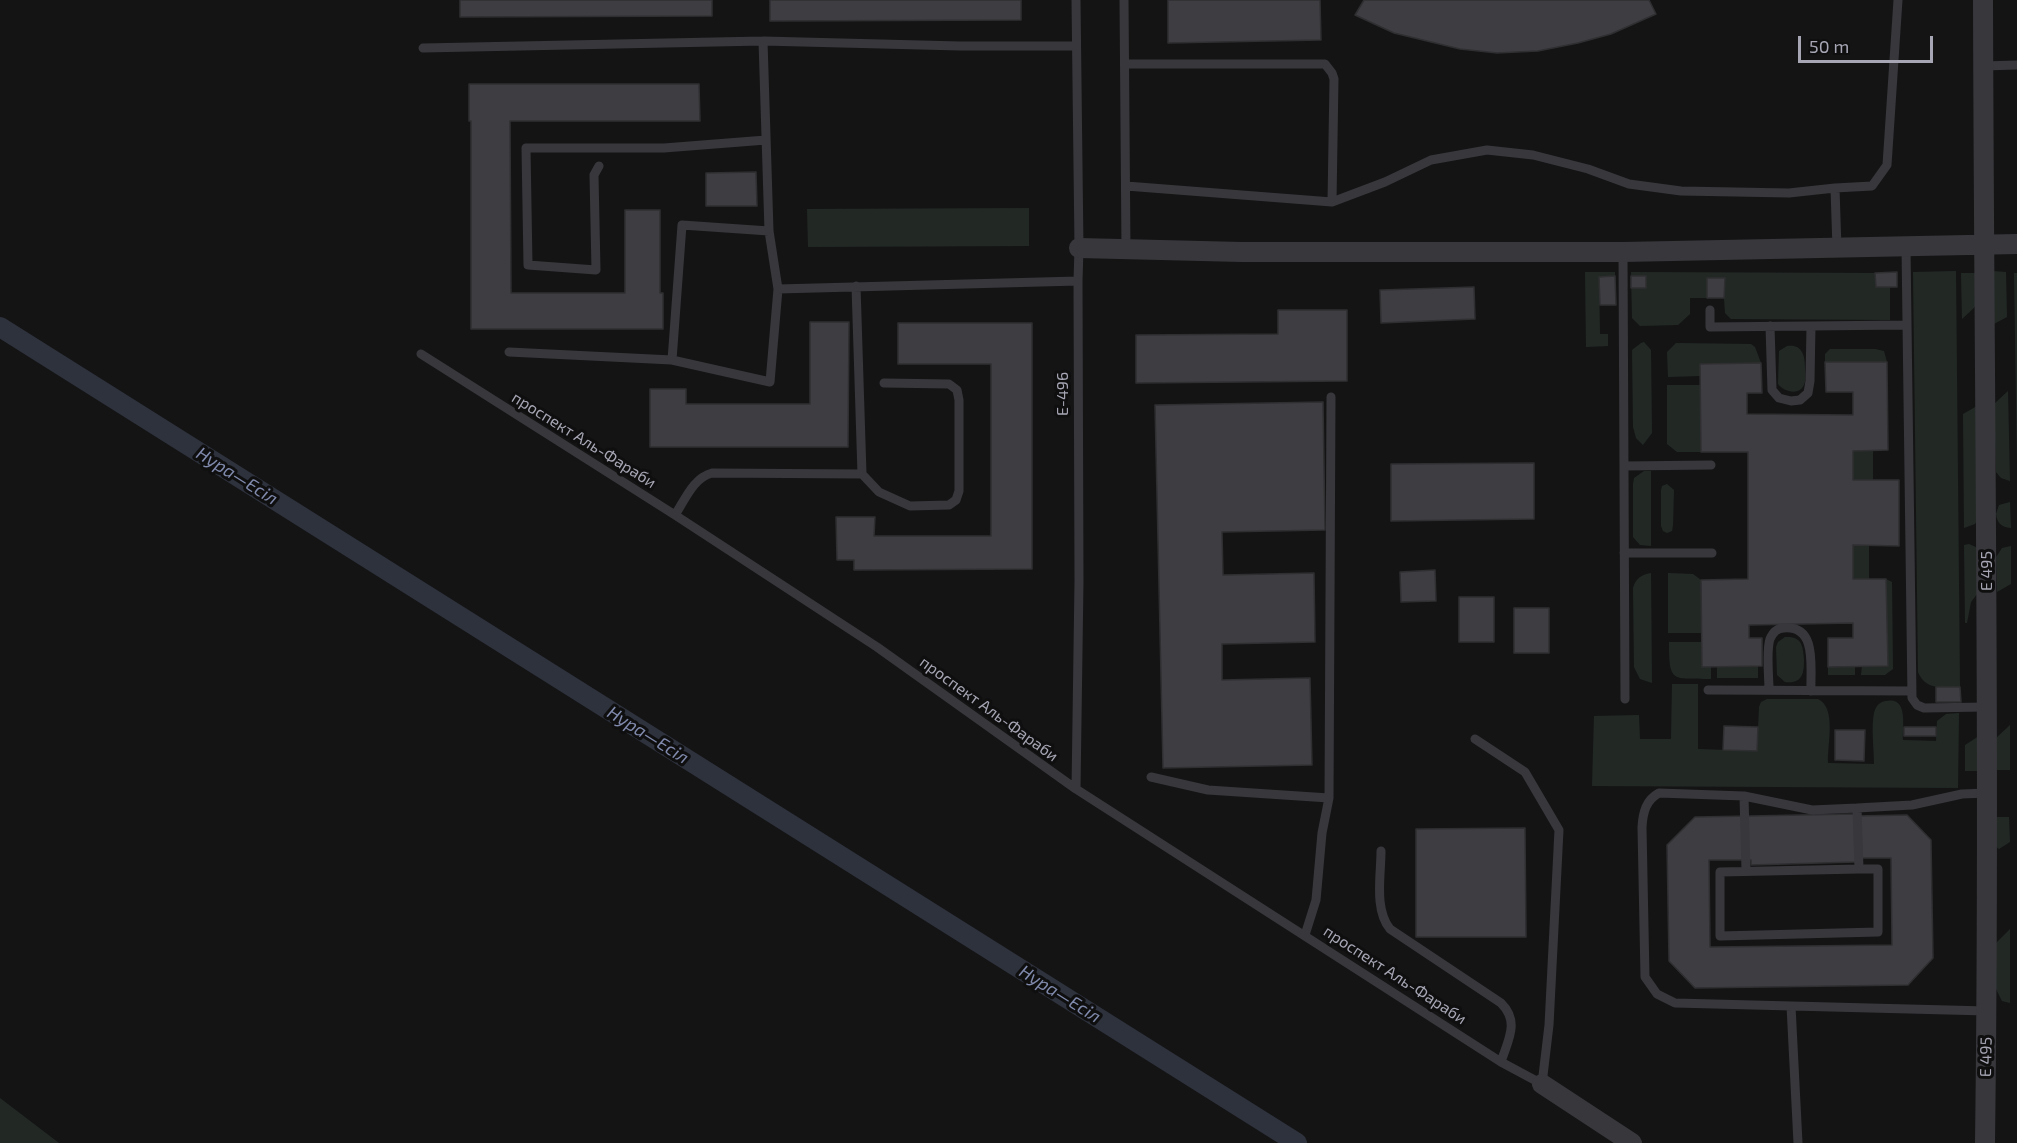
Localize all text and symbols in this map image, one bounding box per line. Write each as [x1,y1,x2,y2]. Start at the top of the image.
scale bar [1801,24,1936,62]
text: 50 m [1809,35,1849,57]
street label: E-496 [1053,372,1073,416]
street label: проспект Аль-Фараби [508,388,660,492]
water label: Нура—Есіл [192,442,282,510]
street label: E 495 [1977,551,1997,591]
street label: проспект Аль-Фараби [916,652,1062,766]
water label: Нура—Есіл [603,701,693,769]
street label: проспект Аль-Фараби [1320,922,1470,1028]
water label: Нура—Есіл [1015,960,1105,1028]
street label: E 495 [1976,1037,1996,1077]

